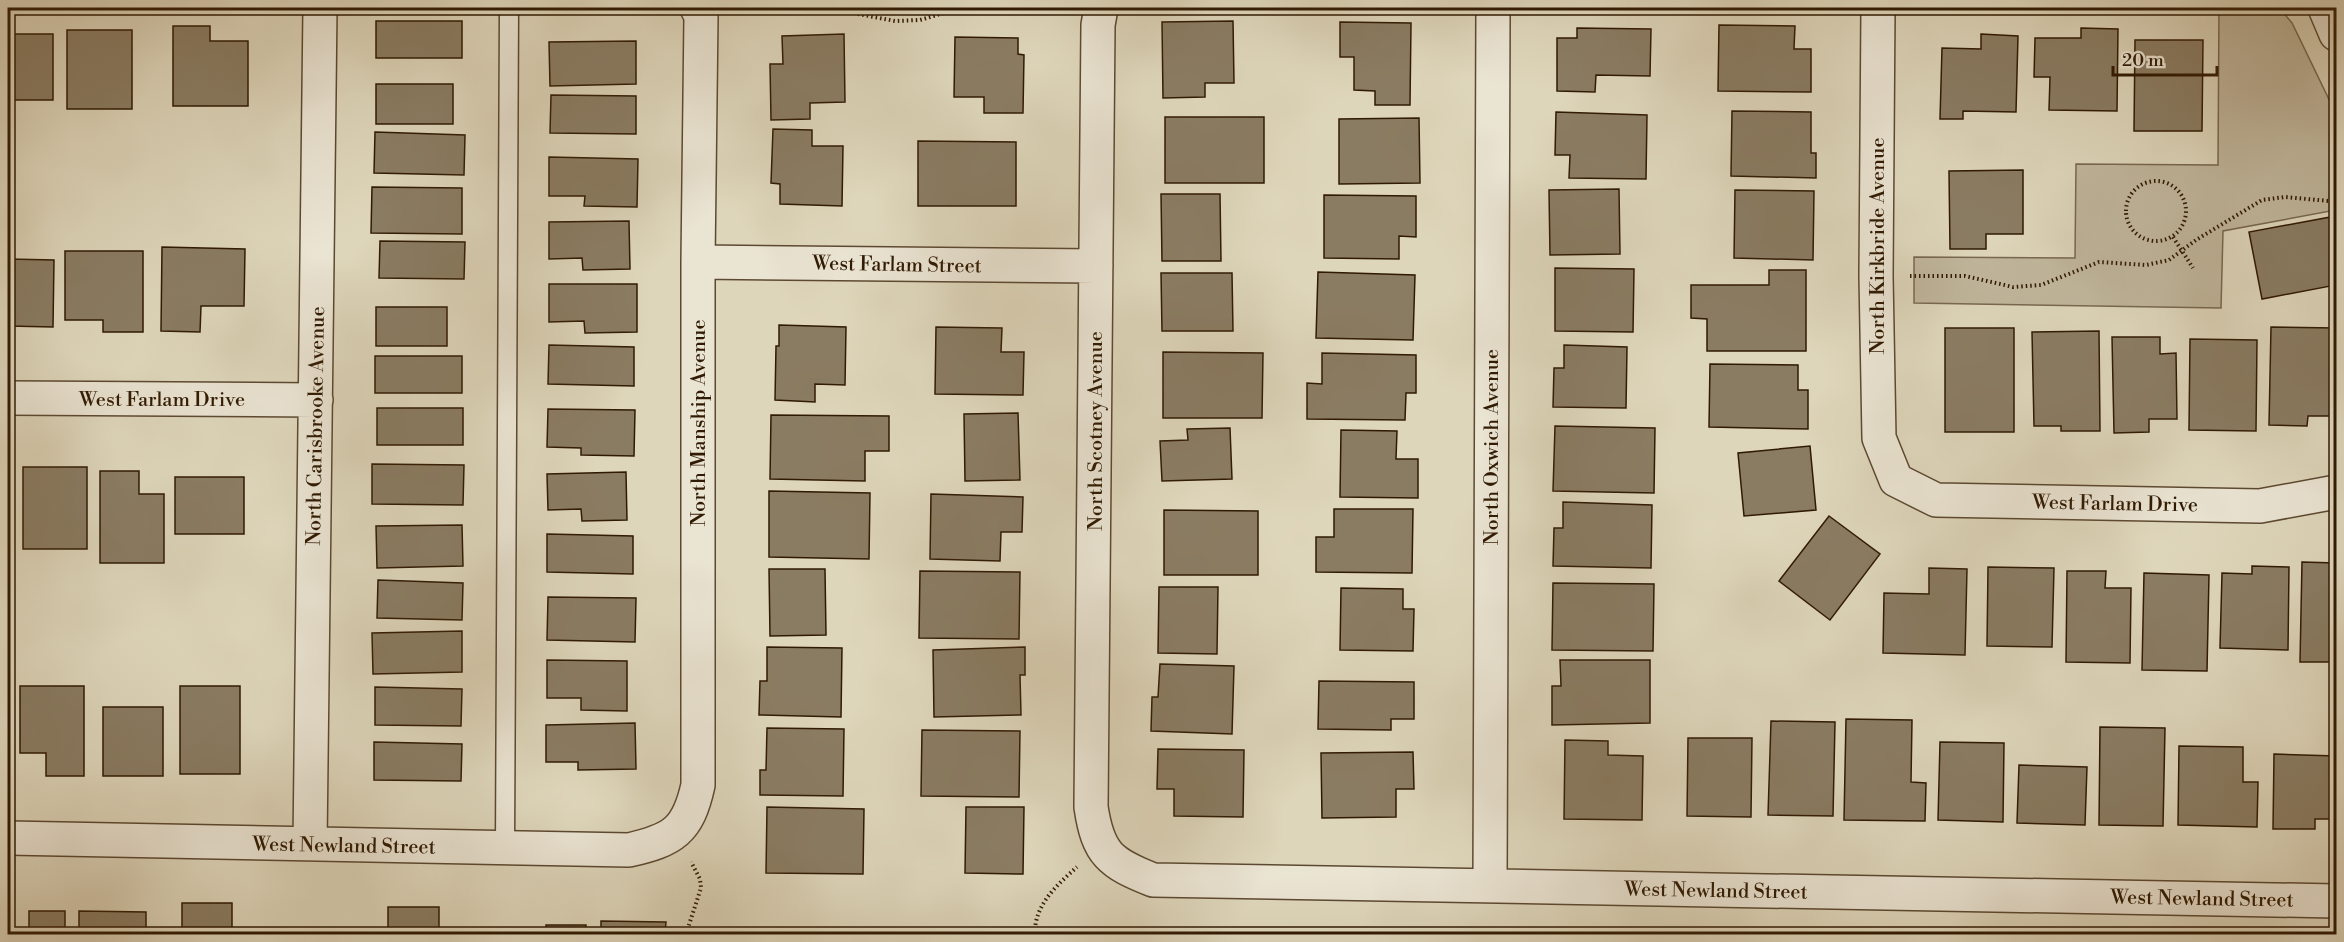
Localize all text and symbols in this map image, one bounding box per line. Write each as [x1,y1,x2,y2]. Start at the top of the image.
scale bar [2113,39,2216,77]
text: 20 m [2122,49,2164,72]
street label: North Kirkbride Avenue [1866,138,1891,355]
street label: West Farlam Street [811,252,982,279]
street label: North Carisbrooke Avenue [302,306,331,546]
street label: North Manship Avenue [687,319,712,527]
street label: North Scotney Avenue [1084,331,1109,531]
street label: North Oxwich Avenue [1480,349,1505,545]
street label: West Farlam Drive [78,388,245,413]
street label: West Farlam Drive [2031,491,2198,518]
street label: West Newland Street [251,832,436,861]
street label: West Newland Street [1623,877,1808,906]
street label: West Newland Street [2109,885,2294,914]

